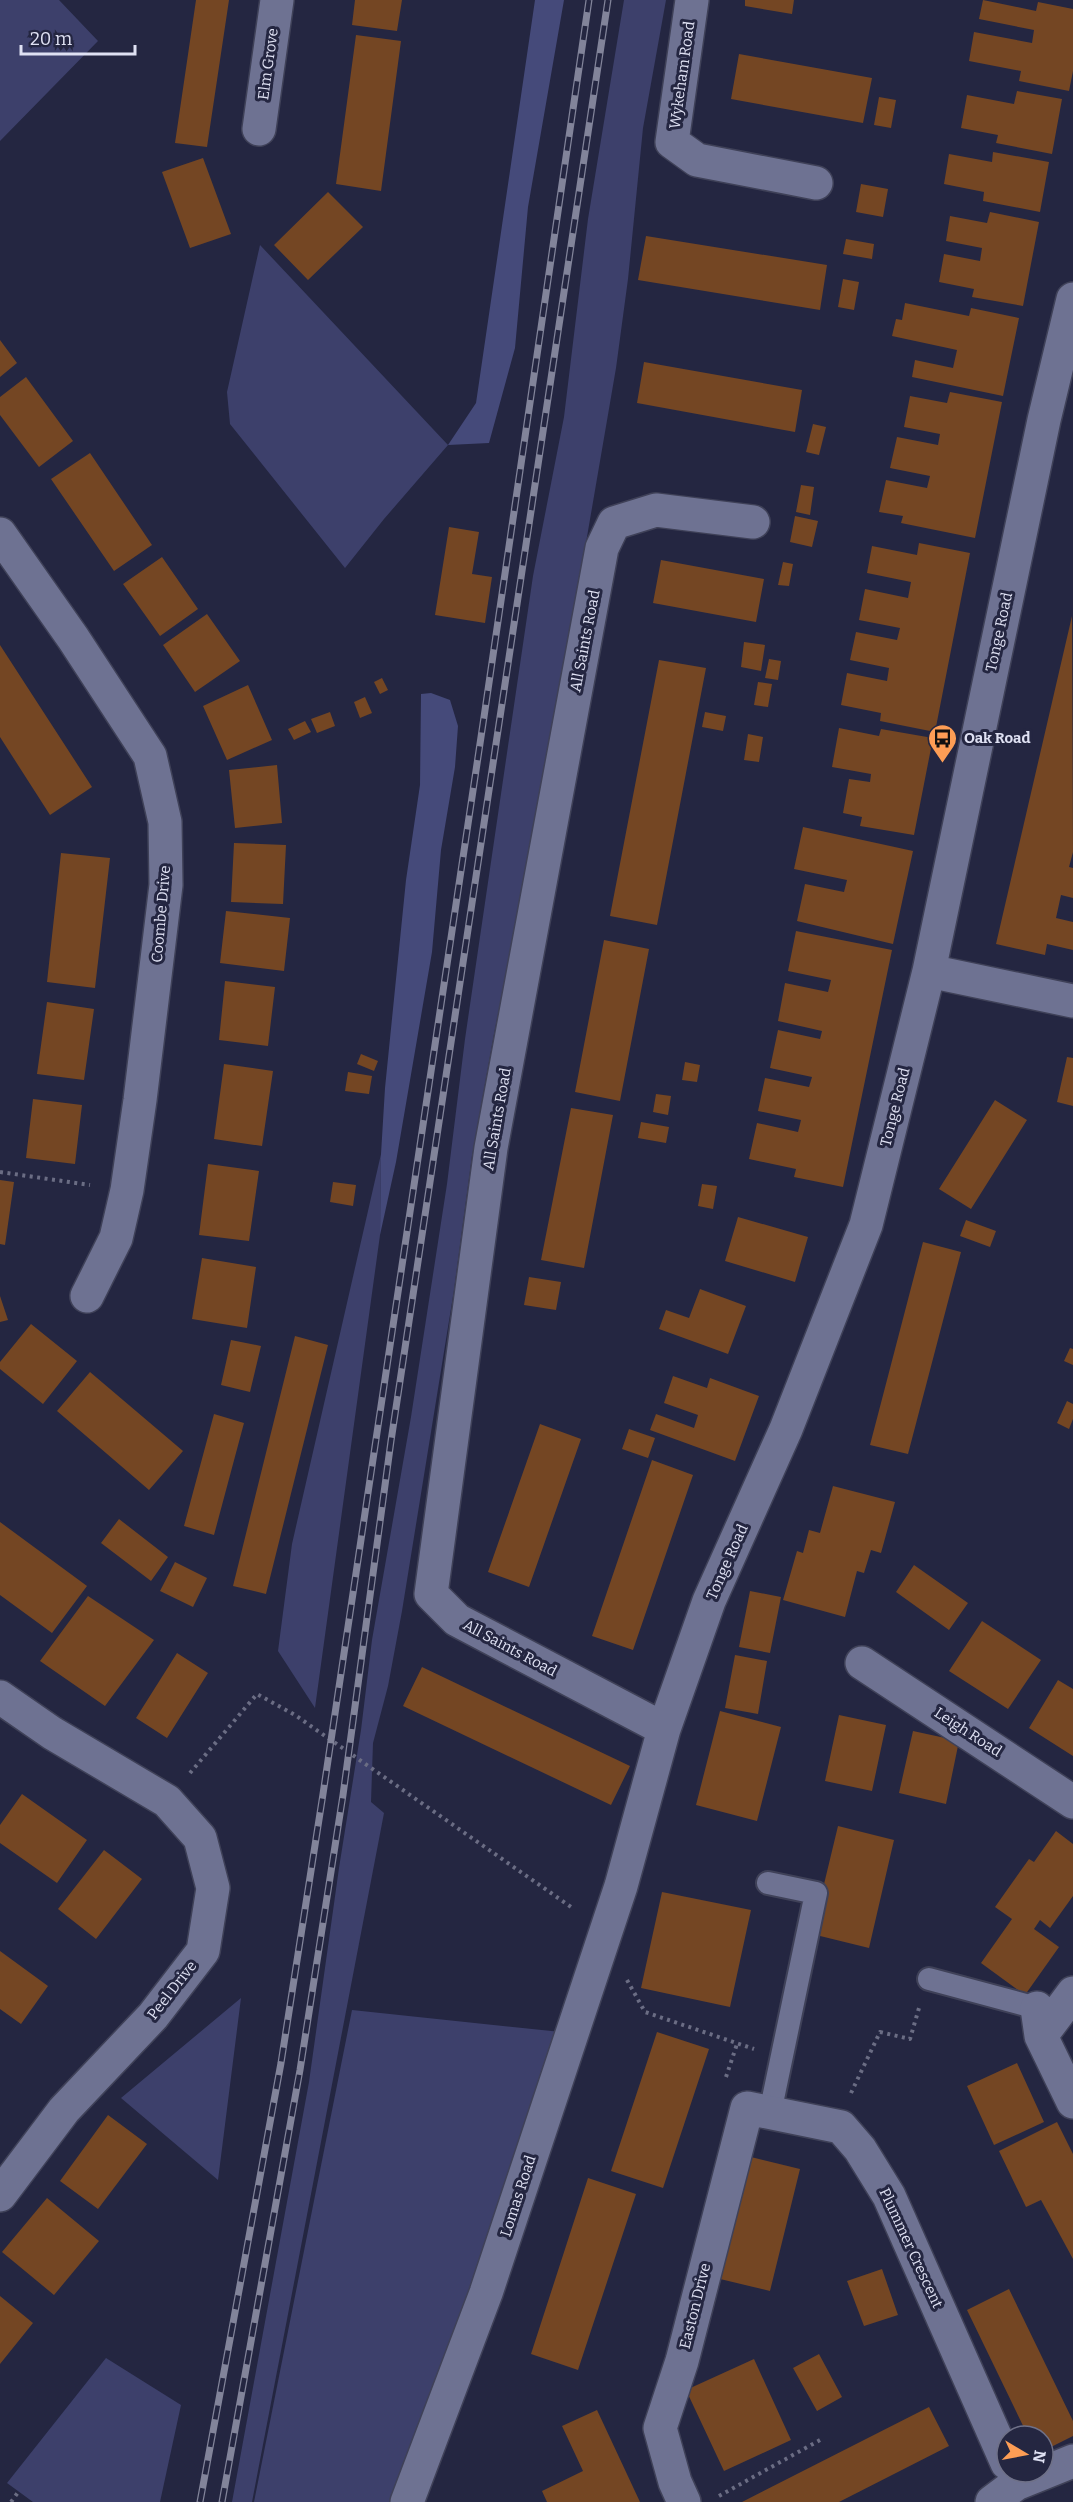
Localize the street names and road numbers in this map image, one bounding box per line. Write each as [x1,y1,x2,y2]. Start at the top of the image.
street label: Wykeham Road [666,20,698,130]
street label: Elm Grove [254,27,282,101]
street label: All Saints Road [566,588,604,694]
street label: Tonge Road [982,591,1016,673]
street label: Coombe Drive [148,865,174,963]
street label: All Saints Road [479,1066,515,1172]
street label: Tonge Road [876,1066,914,1148]
street label: Tonge Road [702,1521,752,1603]
street label: All Saints Road [460,1616,560,1680]
street label: Leigh Road [931,1704,1005,1760]
street label: Peel Drive [144,1957,200,2023]
street label: Lomas Road [496,2153,540,2239]
street label: Plummer Crescent [875,2185,947,2311]
street label: Easton Drive [676,2261,714,2351]

